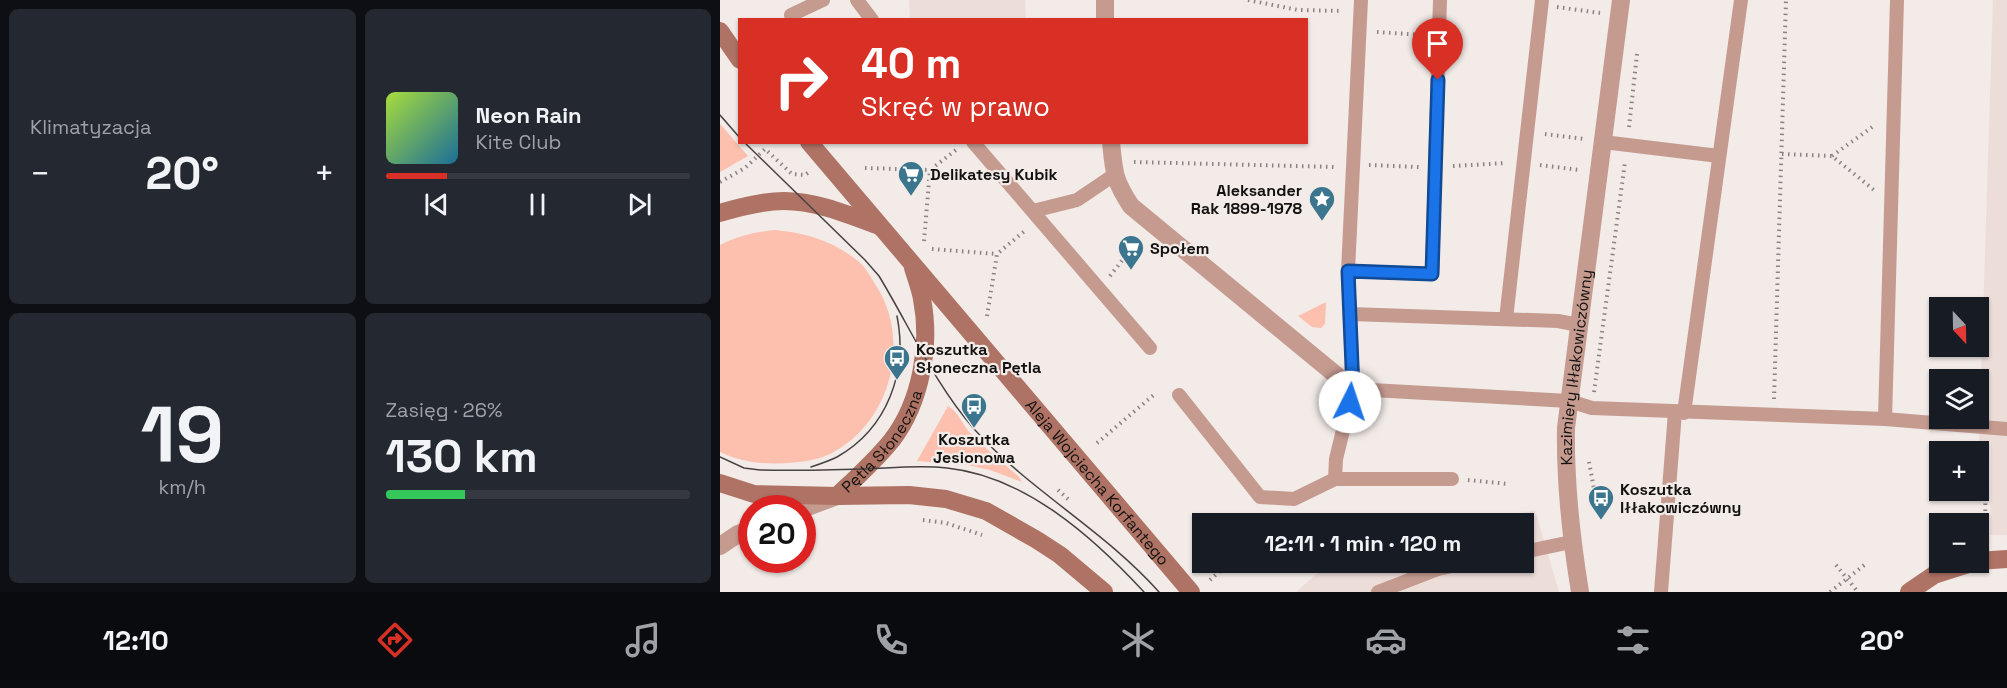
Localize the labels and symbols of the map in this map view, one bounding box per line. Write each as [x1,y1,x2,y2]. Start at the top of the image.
pin [1412,18,1463,80]
supermarket icon: Delikatesy Kubik [896,159,926,197]
place label: Delikatesy Kubik [930,164,1058,185]
place label: Aleksander Rak 1899-1978 [1191,180,1302,219]
place icon: Aleksander Rak 1899-1978 [1307,184,1337,222]
supermarket icon: Społem [1116,233,1146,271]
place label: Społem [1150,238,1209,259]
street label: Kazimiery Iłłakowiczówny [1555,268,1597,466]
north arrow [1929,297,1989,357]
place label: Koszutka Słoneczna Pętla [916,339,1041,378]
bus stop icon: Koszutka Słoneczna Pętla [882,343,912,381]
position arrow [1318,370,1382,434]
street label: Pętla Słoneczna [837,387,927,497]
bus stop icon: Koszutka Jesionowa [959,391,989,429]
street label: Aleja Wojciecha Korfantego [1021,394,1174,570]
place label: Koszutka Jesionowa [933,429,1015,468]
place label: Koszutka Iłłakowiczówny [1620,479,1741,518]
bus stop icon: Koszutka Iłłakowiczówny [1586,483,1616,521]
speed limit sign: 20 [738,495,816,573]

